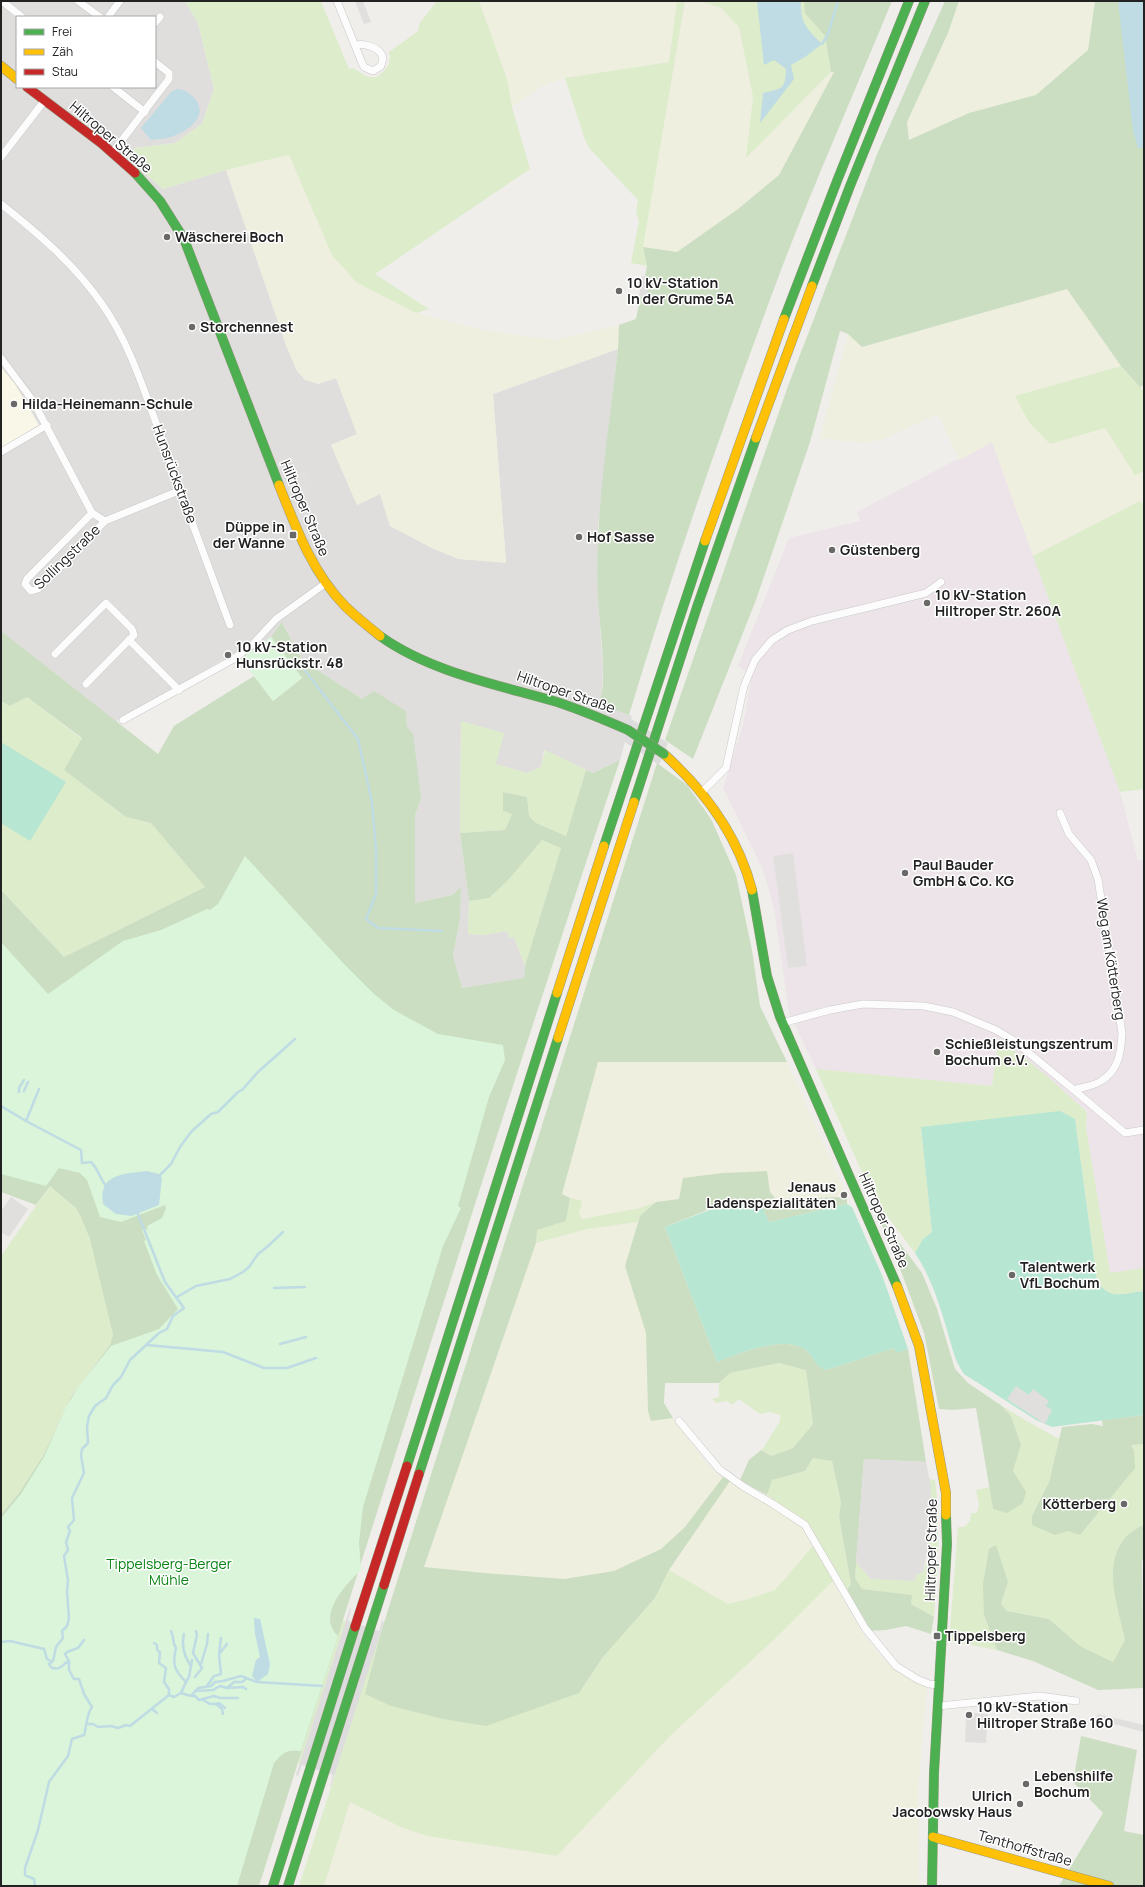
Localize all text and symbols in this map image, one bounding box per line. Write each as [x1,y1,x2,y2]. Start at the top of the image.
legend [16,16,156,88]
text: Frei [52,23,72,40]
text: Zäh [52,43,73,60]
text: Stau [52,63,78,80]
street label: Hiltroper Straße [66,96,157,177]
place label: Wäscherei Boch [175,227,284,246]
marker: Wäscherei Boch [162,232,172,242]
place label: 10 kV-Station In der Grume 5A [627,273,734,308]
marker: 10 kV-Station In der Grume 5A [614,286,624,296]
place label: Storchennest [200,317,293,336]
marker: Storchennest [187,322,197,332]
place label: Hilda-Heinemann-Schule [22,394,193,413]
marker: Hilda-Heinemann-Schule [9,399,19,409]
street label: Hunsrückstraße [149,422,202,526]
street label: Hiltroper Straße [277,457,334,559]
place label: Düppe in der Wanne [213,517,285,552]
street label: Sollingstraße [29,520,104,593]
place label: Hof Sasse [587,527,655,546]
marker: Düppe in der Wanne [288,530,298,540]
marker: Hof Sasse [574,532,584,542]
place label: Güstenberg [840,540,920,559]
marker: Güstenberg [827,545,837,555]
place label: 10 kV-Station Hiltroper Str. 260A [935,585,1062,620]
marker: 10 kV-Station Hiltroper Str. 260A [922,598,932,608]
place label: 10 kV-Station Hunsrückstr. 48 [236,637,343,672]
marker: 10 kV-Station Hunsrückstr. 48 [223,650,233,660]
street label: Hiltroper Straße [515,666,618,717]
place label: Paul Bauder GmbH & Co. KG [913,855,1014,890]
marker: Paul Bauder GmbH & Co. KG [900,868,910,878]
street label: Weg am Kötterberg [1092,897,1131,1021]
place label: Schießleistungszentrum Bochum e.V. [945,1034,1113,1069]
marker: Schießleistungszentrum Bochum e.V. [932,1047,942,1057]
street label: Hiltroper Straße [855,1169,914,1271]
place label: Jenaus Ladenspezialitäten [706,1177,836,1212]
marker: Jenaus Ladenspezialitäten [839,1190,849,1200]
place label: Talentwerk VfL Bochum [1020,1257,1099,1292]
marker: Talentwerk VfL Bochum [1007,1270,1017,1280]
place label: Kötterberg [1043,1494,1116,1513]
street label: Hiltroper Straße [920,1499,941,1601]
marker: Kötterberg [1119,1499,1129,1509]
park label: Tippelsberg-Berger Mühle [106,1554,232,1589]
place label: Tippelsberg [945,1626,1026,1645]
marker: Tippelsberg [932,1631,942,1641]
place label: 10 kV-Station Hiltroper Straße 160 [977,1697,1113,1732]
marker: 10 kV-Station Hiltroper Straße 160 [964,1710,974,1720]
place label: Lebenshilfe Bochum [1034,1766,1113,1801]
marker: Lebenshilfe Bochum [1021,1779,1031,1789]
place label: Ulrich Jacobowsky Haus [892,1786,1012,1821]
marker: Ulrich Jacobowsky Haus [1015,1799,1025,1809]
street label: Tenthoffstraße [976,1825,1074,1870]

